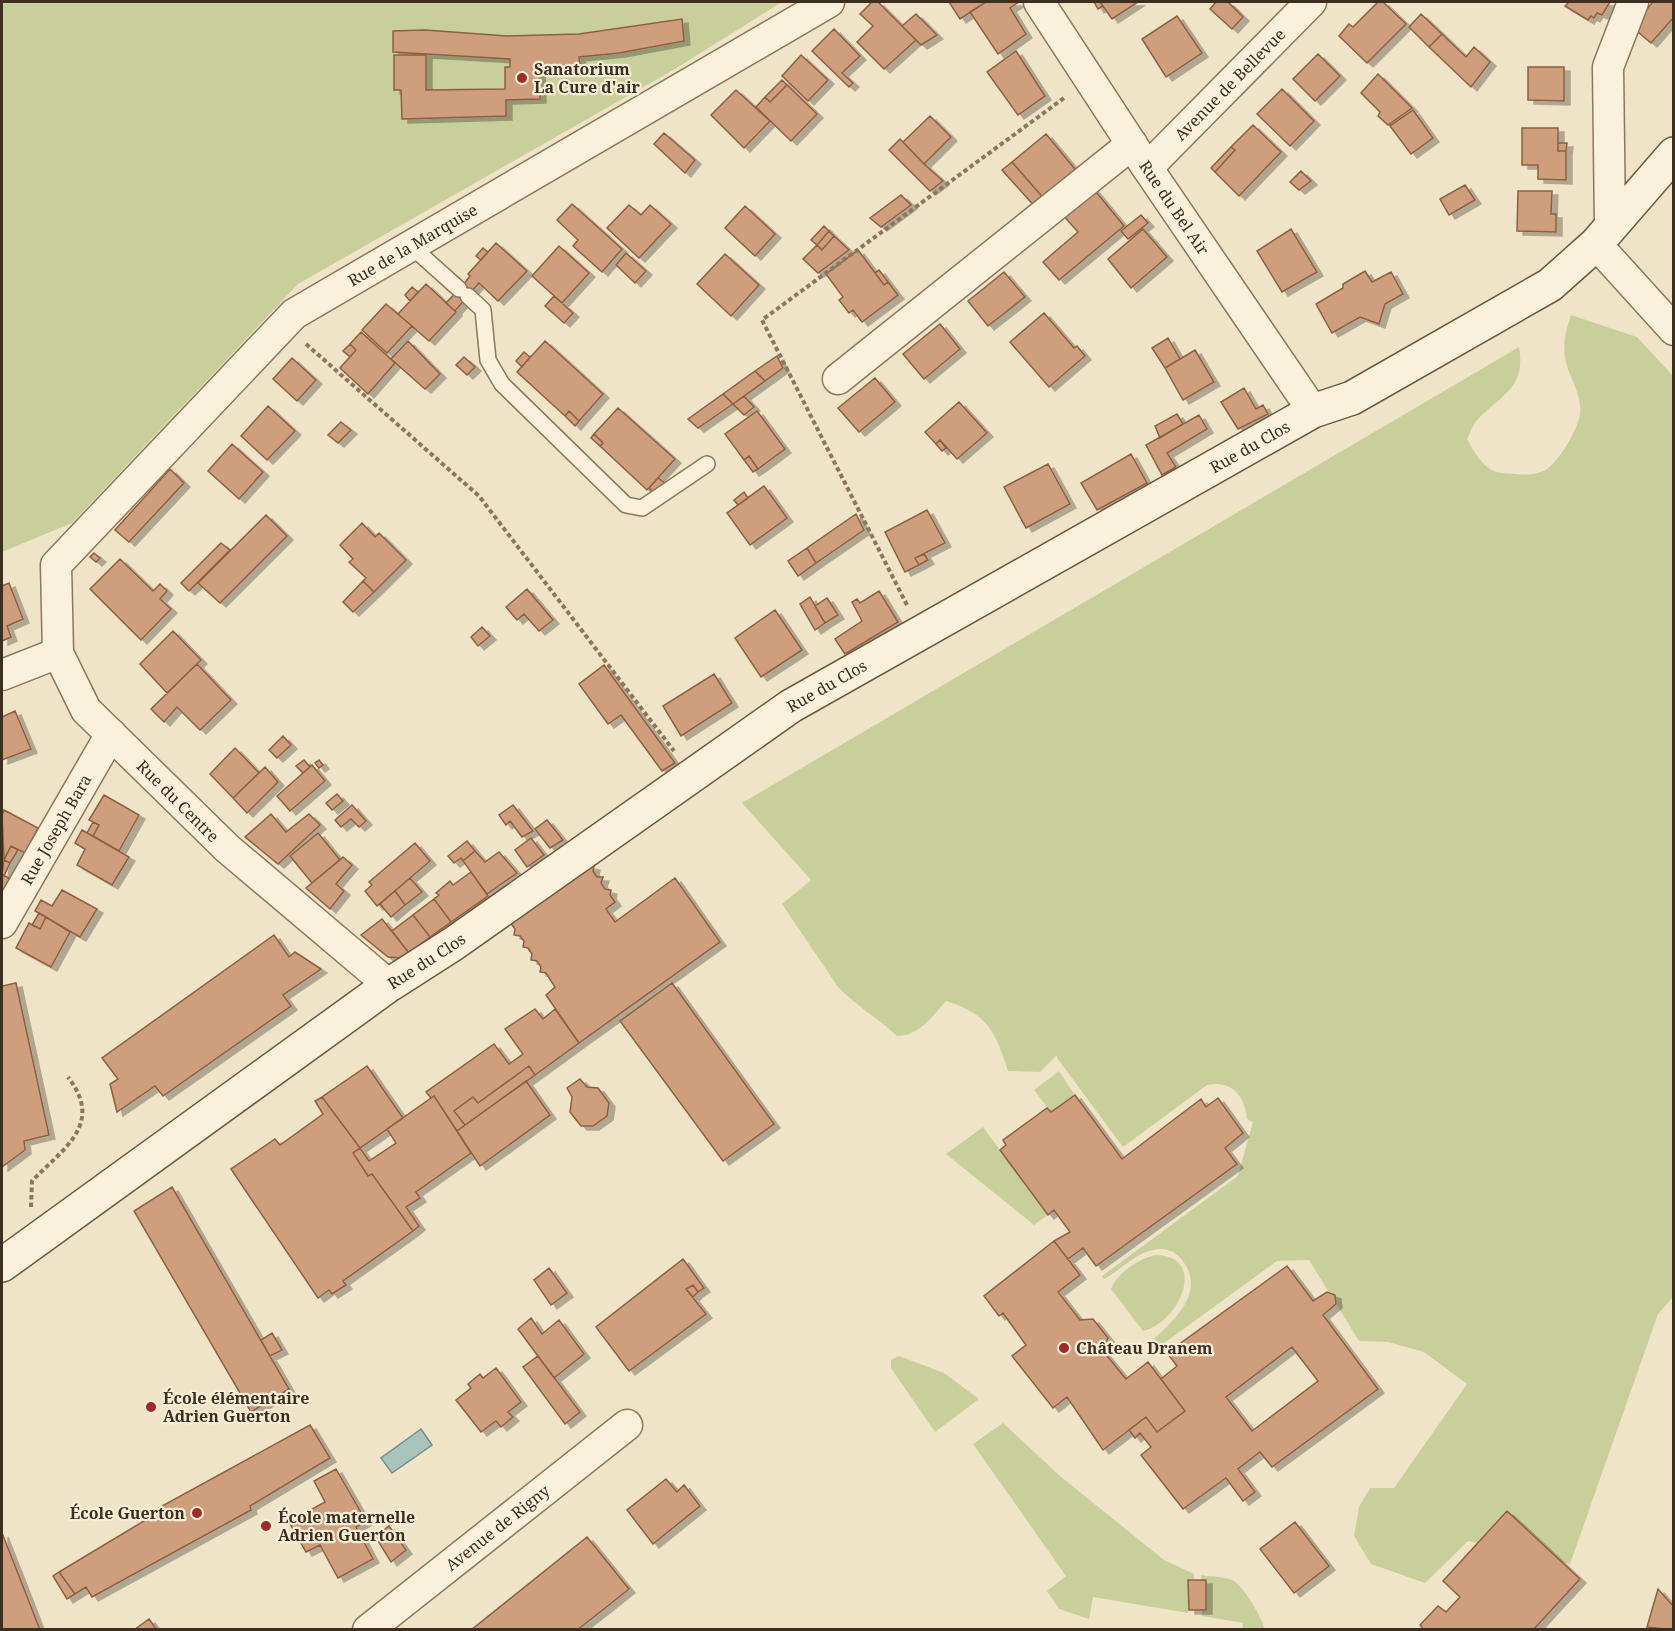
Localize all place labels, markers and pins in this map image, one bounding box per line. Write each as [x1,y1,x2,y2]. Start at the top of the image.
place label: Sanatorium La Cure d'air [534,58,641,98]
marker: Sanatorium La Cure d'air [515,71,529,85]
place label: Château Dranem [1076,1337,1213,1359]
marker: Château Dranem [1057,1341,1071,1355]
place label: École élémentaire Adrien Guerton [163,1387,309,1427]
marker: École élémentaire Adrien Guerton [144,1400,158,1414]
place label: École Guerton [70,1502,185,1524]
marker: École Guerton [190,1506,204,1520]
place label: École maternelle Adrien Guerton [278,1506,415,1546]
marker: École maternelle Adrien Guerton [259,1519,273,1533]

